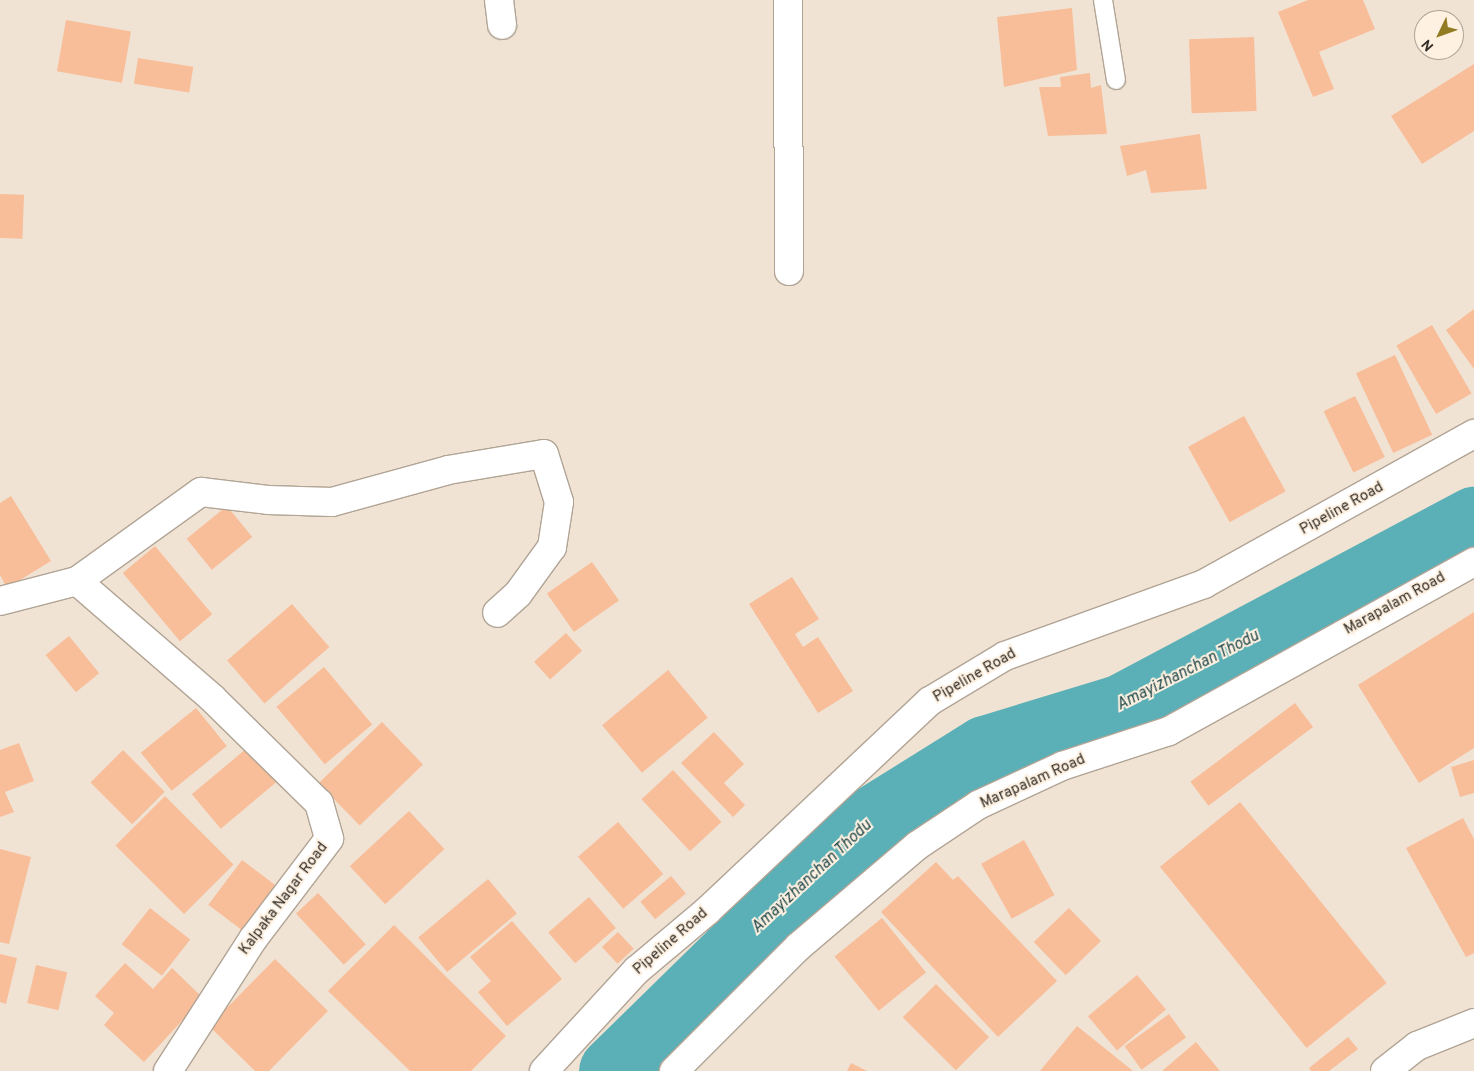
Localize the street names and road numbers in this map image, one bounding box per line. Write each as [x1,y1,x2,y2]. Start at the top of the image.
street label: Pipeline Road [1297,479,1387,539]
street label: Marapalam Road [1341,569,1449,639]
street label: Pipeline Road [930,645,1020,707]
street label: Marapalam Road [978,751,1088,813]
street label: Kalpaka Nagar Road [236,839,332,959]
street label: Pipeline Road [630,905,712,979]

